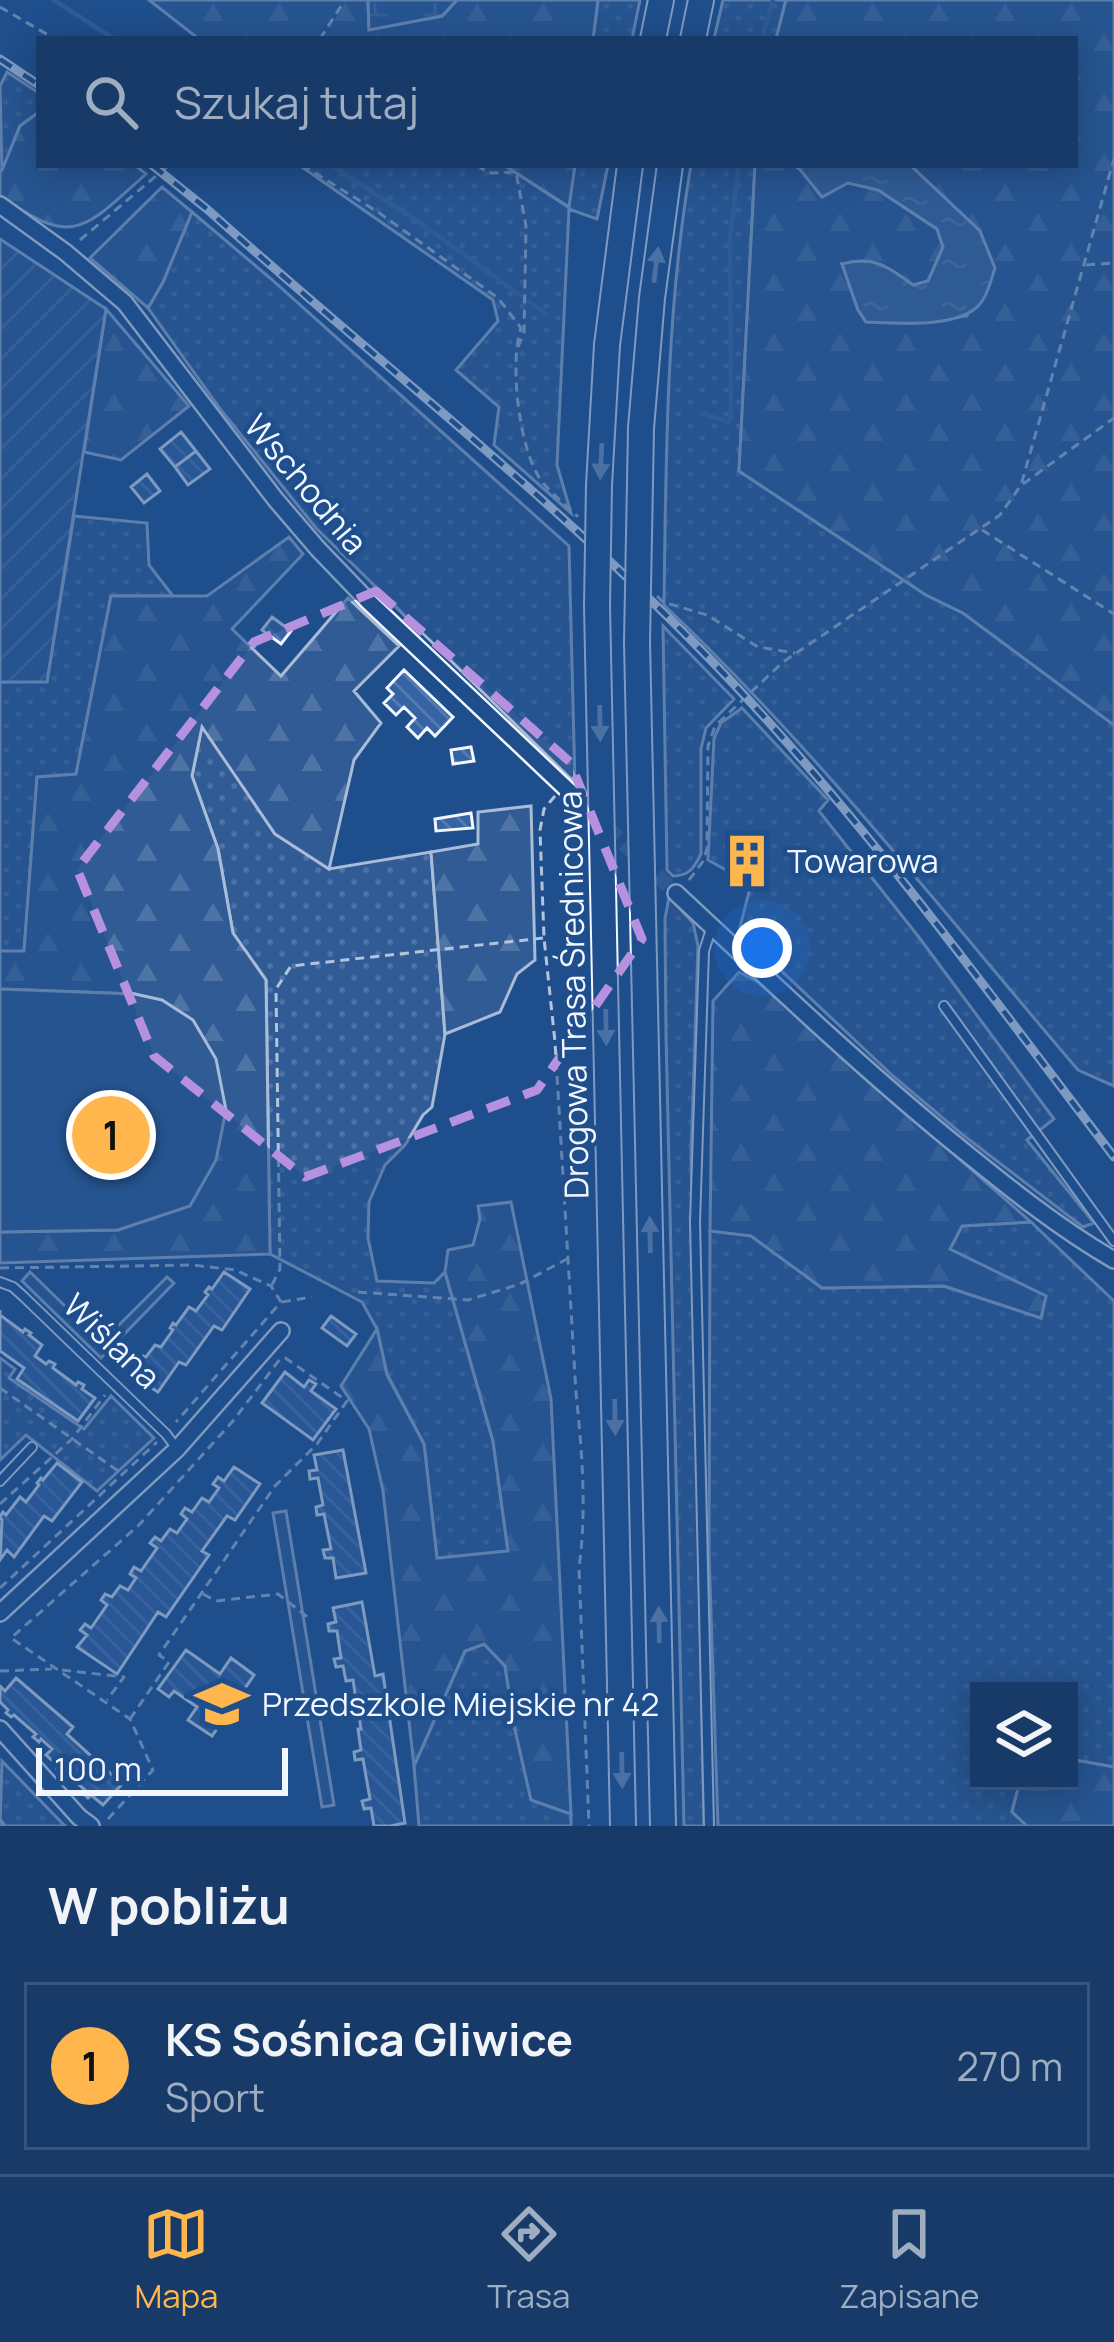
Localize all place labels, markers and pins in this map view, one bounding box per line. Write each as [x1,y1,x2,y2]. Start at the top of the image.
building icon: Towarowa [718,832,776,890]
place label: Towarowa [787,838,939,883]
pin: 1 [72,1090,150,1180]
school or university icon: Przedszkole Miejskie nr 42 [193,1675,251,1733]
place label: Przedszkole Miejskie nr 42 [262,1681,659,1726]

